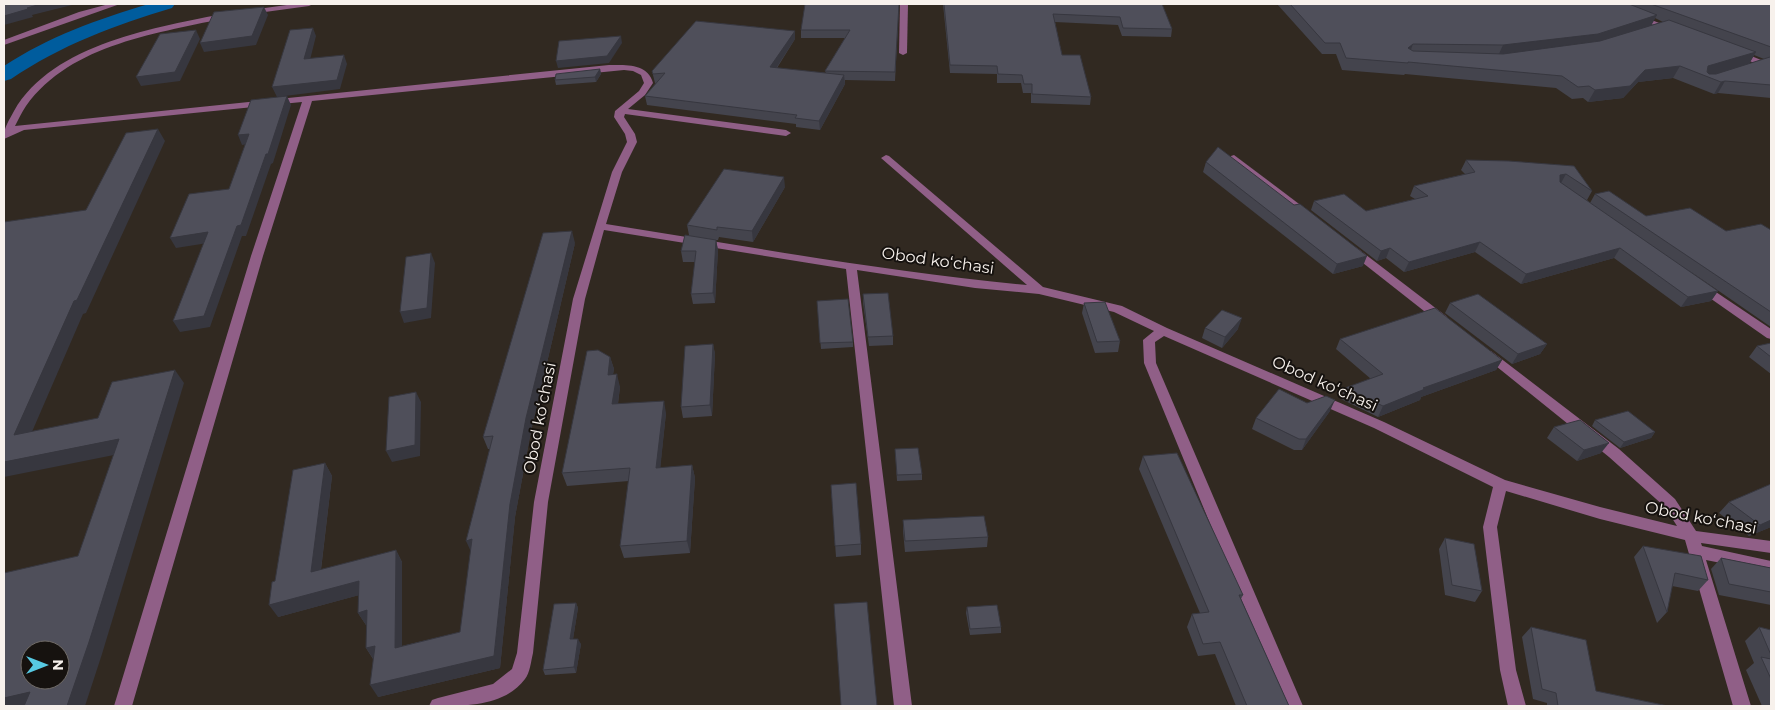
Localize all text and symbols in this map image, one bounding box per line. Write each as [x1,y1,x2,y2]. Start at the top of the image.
street label: Obod koʻchasi [880,243,995,278]
street label: Obod koʻchasi [1269,352,1380,415]
street label: Obod koʻchasi [519,361,560,476]
street label: Obod koʻchasi [1643,497,1758,538]
north arrow [20,640,70,690]
text: N [49,659,67,671]

